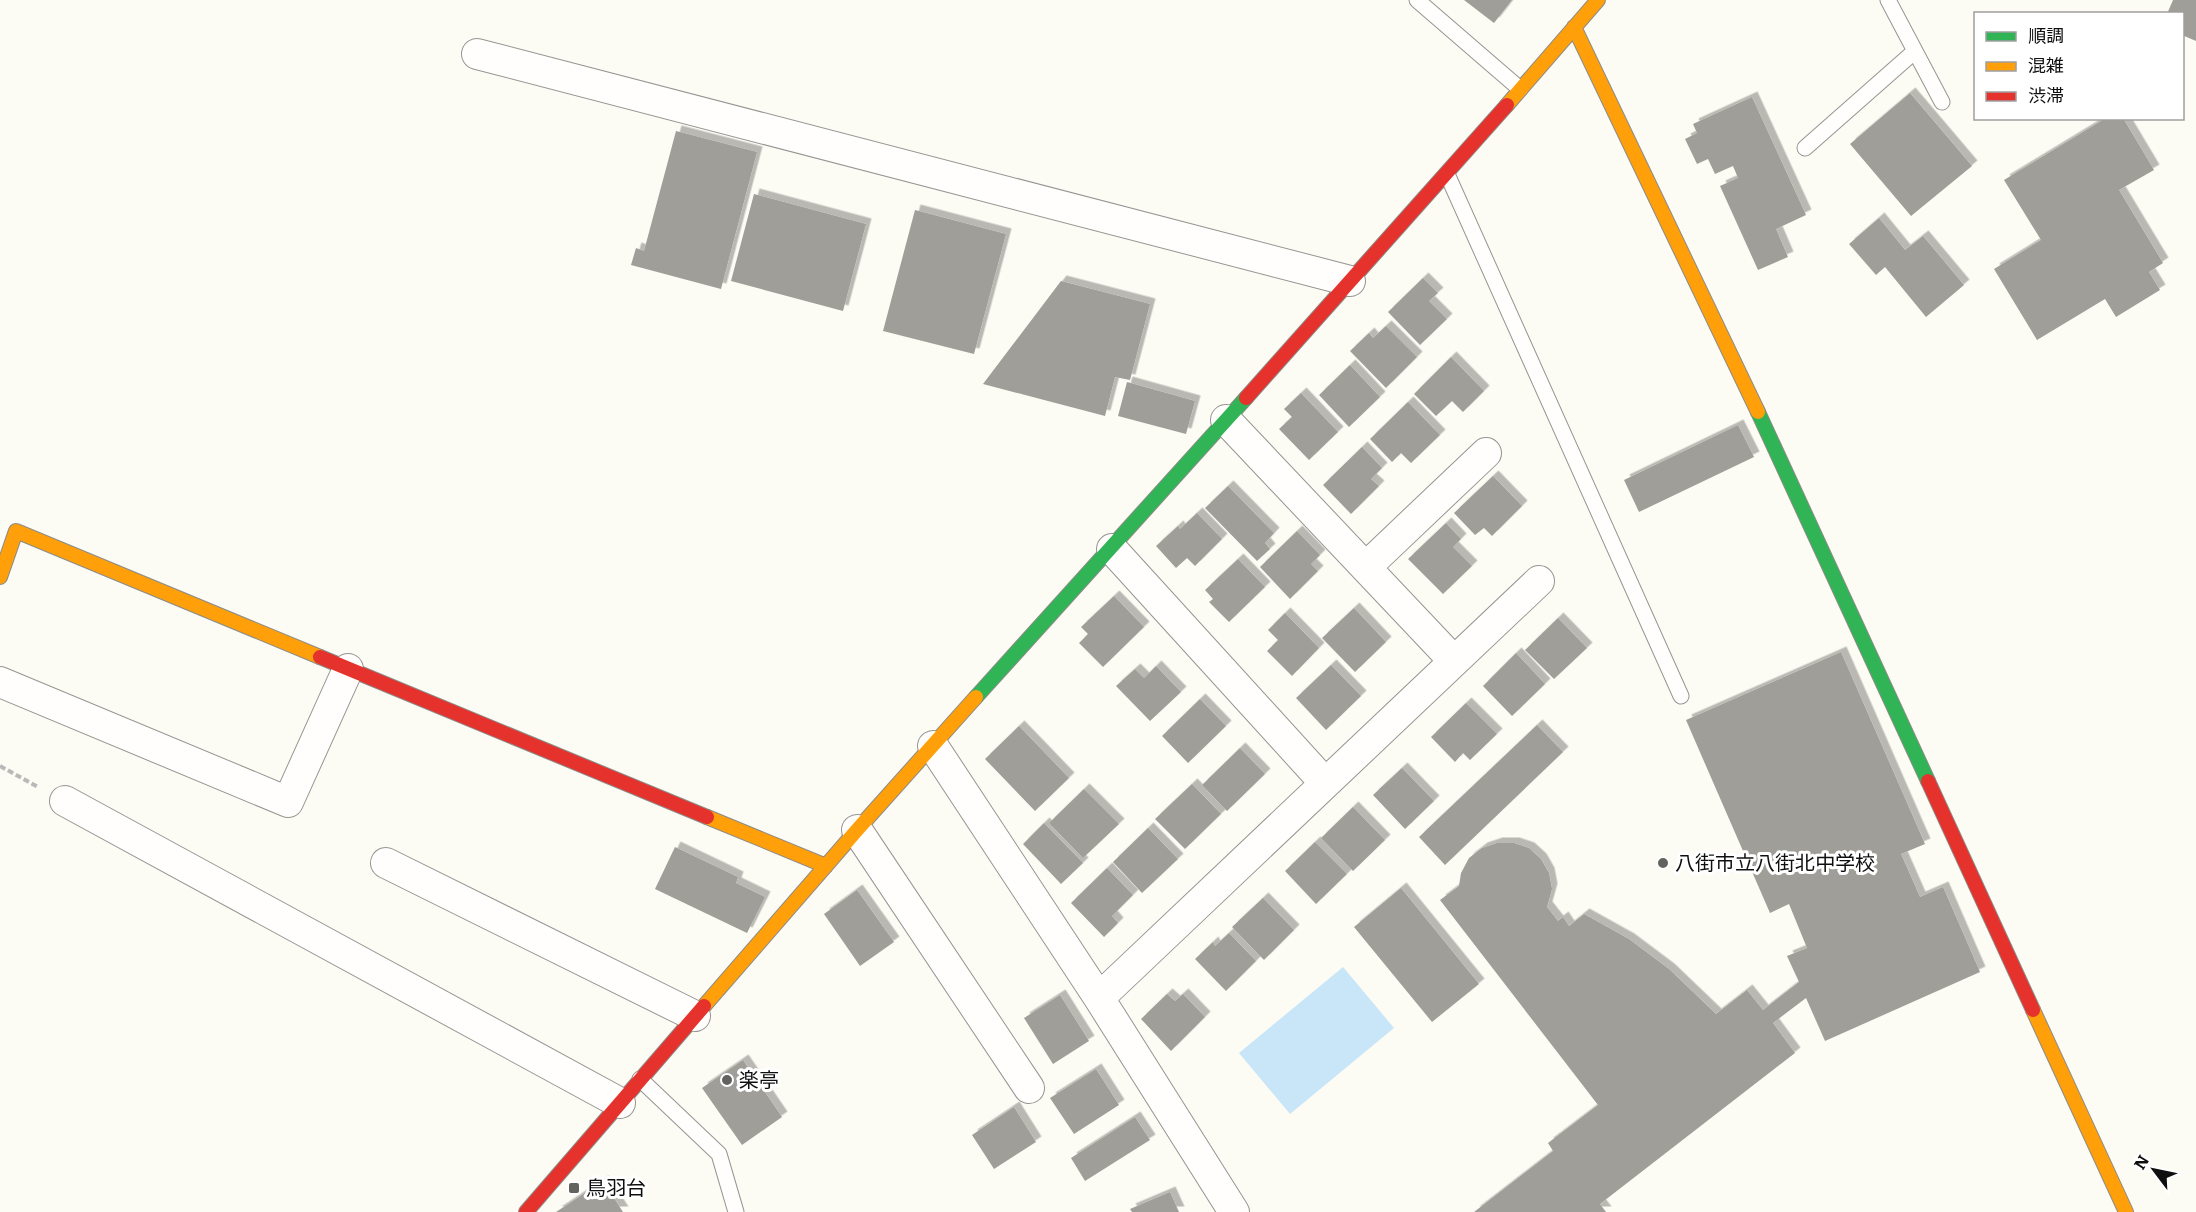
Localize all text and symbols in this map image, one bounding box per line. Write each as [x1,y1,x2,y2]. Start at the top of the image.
legend [1974,12,2184,120]
text: 順調 [2028,21,2064,48]
text: 混雑 [2028,51,2064,78]
text: 渋滞 [2028,81,2064,108]
place label: 八街市立八街北中学校 [1675,846,1875,876]
marker: 八街市立八街北中学校 [1656,856,1670,870]
place label: 楽亭 [739,1063,779,1093]
marker: 楽亭 [720,1073,734,1087]
north arrow [2124,1140,2184,1200]
text: N [2127,1149,2154,1174]
place label: 鳥羽台 [586,1171,646,1201]
marker: 鳥羽台 [567,1181,581,1195]

